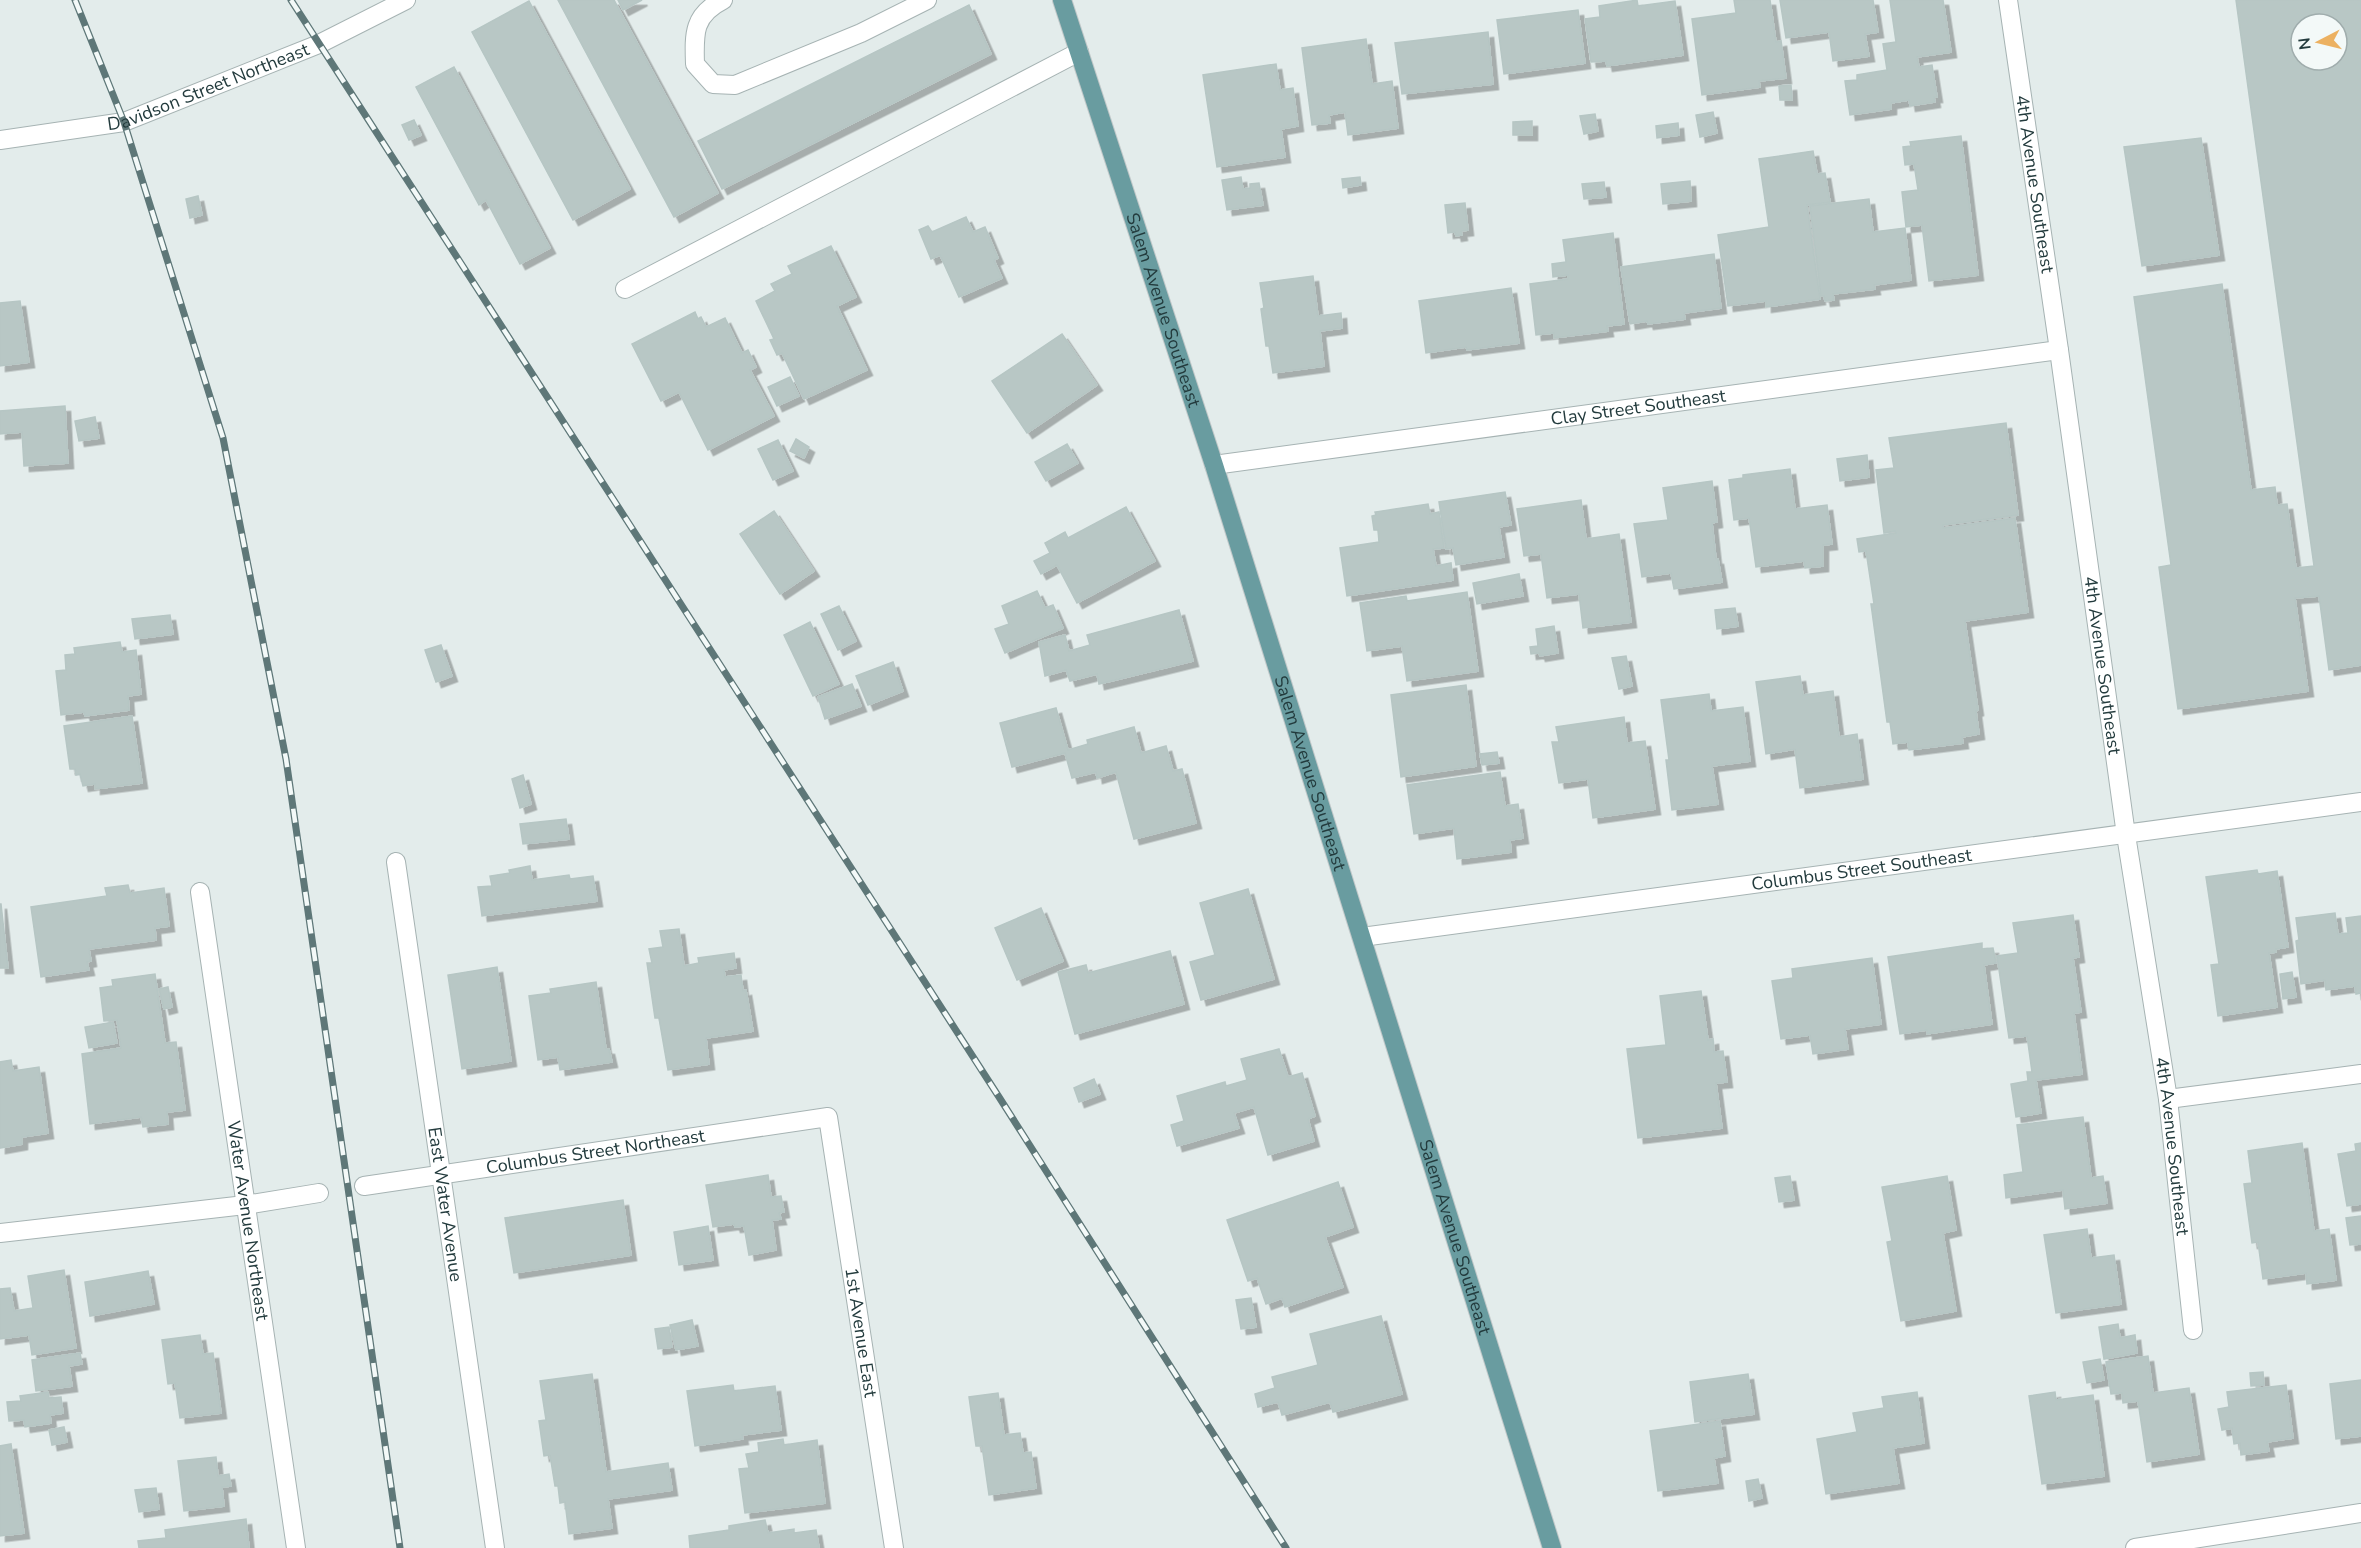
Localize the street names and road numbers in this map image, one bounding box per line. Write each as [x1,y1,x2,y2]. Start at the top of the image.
street label: Davidson Street Northeast [106,37,313,136]
street label: 4th Avenue Southeast [2010,93,2060,275]
street label: Salem Avenue Southeast [1120,210,1206,411]
street label: Clay Street Southeast [1549,383,1728,431]
street label: 4th Avenue Southeast [2078,575,2127,757]
street label: Salem Avenue Southeast [1268,673,1352,874]
street label: Columbus Street Southeast [1750,843,1974,896]
street label: 4th Avenue Southeast [2149,1055,2195,1237]
street label: Water Avenue Northeast [222,1119,275,1323]
street label: Columbus Street Northeast [484,1123,707,1180]
street label: East Water Avenue [422,1126,468,1283]
street label: Salem Avenue Southeast [1413,1136,1497,1338]
street label: 1st Avenue East [839,1266,883,1400]

